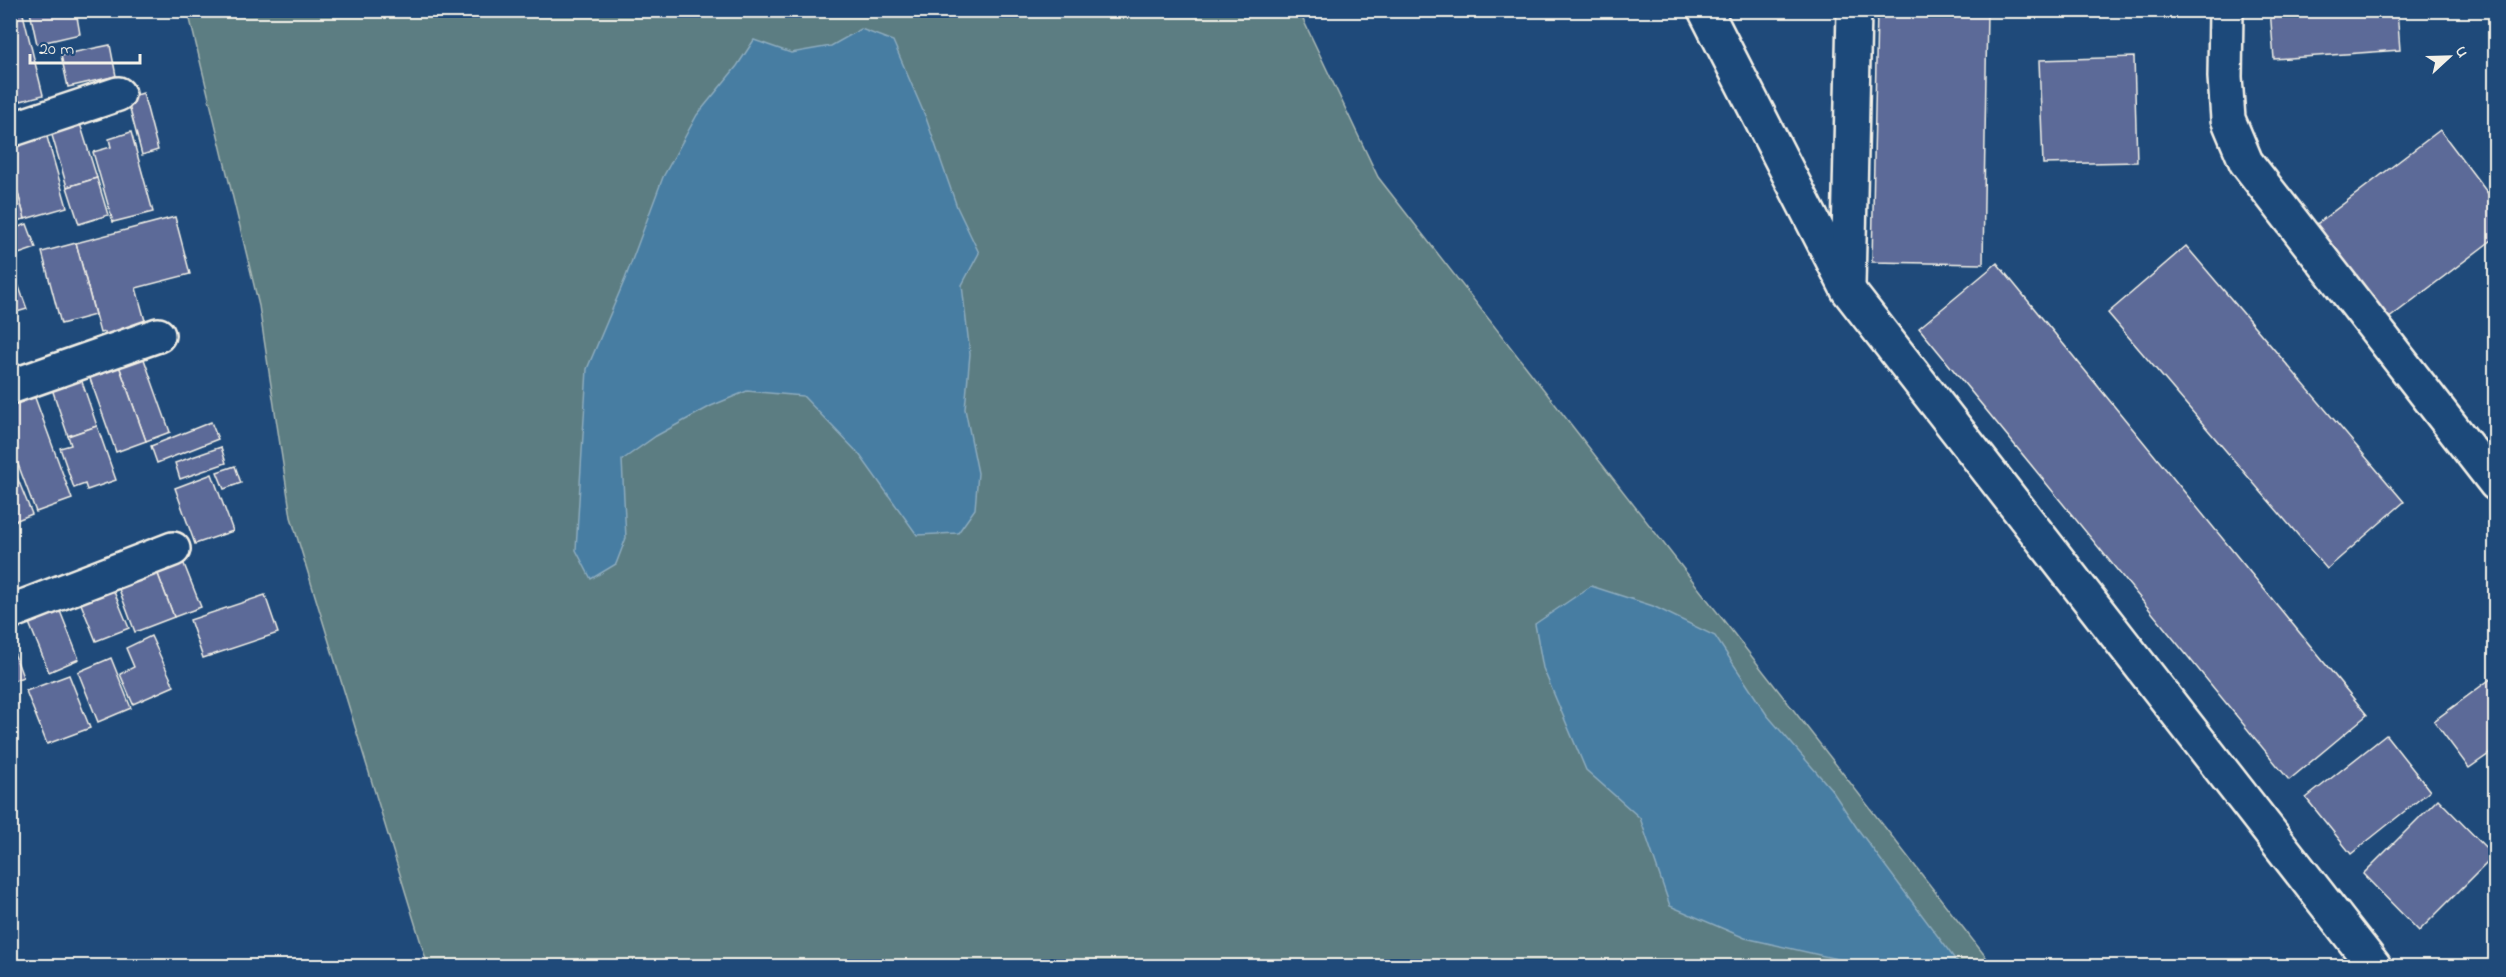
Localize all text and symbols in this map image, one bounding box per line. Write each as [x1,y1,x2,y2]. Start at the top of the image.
scale bar [30,27,140,65]
north arrow [2419,27,2479,87]
text: 20 m [39,37,74,63]
text: U [2448,43,2474,61]

